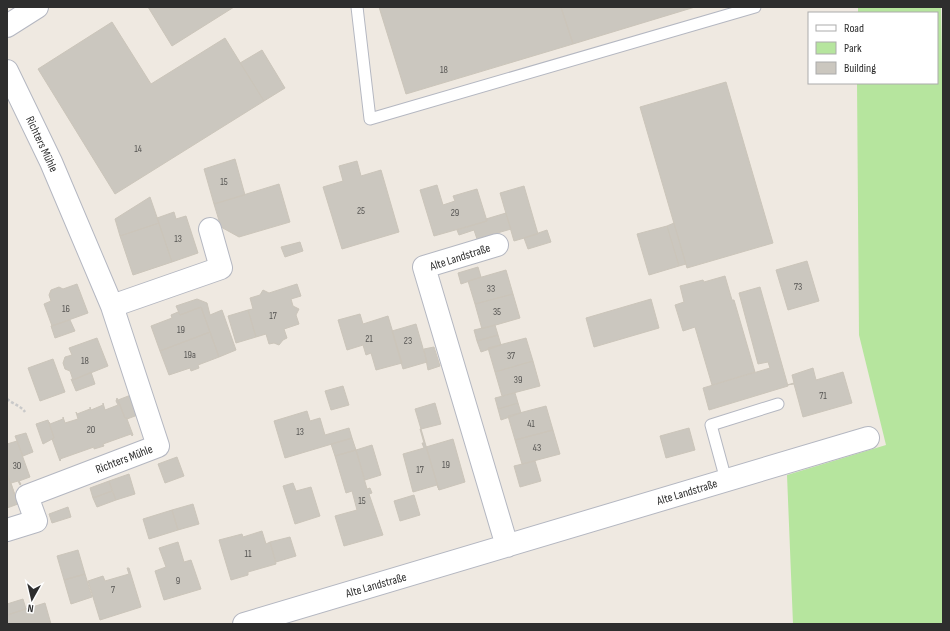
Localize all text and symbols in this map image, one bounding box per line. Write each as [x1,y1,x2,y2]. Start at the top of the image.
legend [808,12,938,84]
text: Road [844,21,864,36]
text: Park [844,41,862,56]
text: Building [844,61,876,76]
house number: 18 [440,64,448,76]
street label: Richters Mühle [22,114,61,175]
house number: 14 [134,143,142,155]
house number: 15 [220,176,228,188]
house number: 25 [357,205,365,217]
house number: 29 [451,207,459,219]
house number: 13 [174,233,182,245]
street label: Alte Landstraße [427,241,492,275]
house number: 73 [794,281,802,293]
house number: 33 [487,283,495,295]
house number: 16 [62,303,70,315]
house number: 35 [493,306,501,318]
house number: 17 [269,310,277,322]
house number: 19 [177,324,185,336]
house number: 21 [365,333,373,345]
house number: 23 [404,335,412,347]
house number: 19a [184,349,196,361]
house number: 37 [507,350,515,362]
house number: 18 [81,355,89,367]
house number: 39 [514,374,522,386]
house number: 71 [819,390,827,402]
house number: 41 [527,418,535,430]
house number: 20 [87,424,95,436]
house number: 13 [296,426,304,438]
street label: Richters Mühle [93,442,155,477]
house number: 43 [533,442,541,454]
house number: 19 [442,459,450,471]
house number: 30 [13,460,21,472]
house number: 17 [416,464,424,476]
street label: Alte Landstraße [654,476,719,509]
house number: 15 [358,495,366,507]
house number: 11 [245,548,252,560]
street label: Alte Landstraße [343,570,409,602]
house number: 9 [176,575,180,587]
north arrow [12,579,52,619]
house number: 7 [111,584,115,596]
text: N [27,602,34,615]

